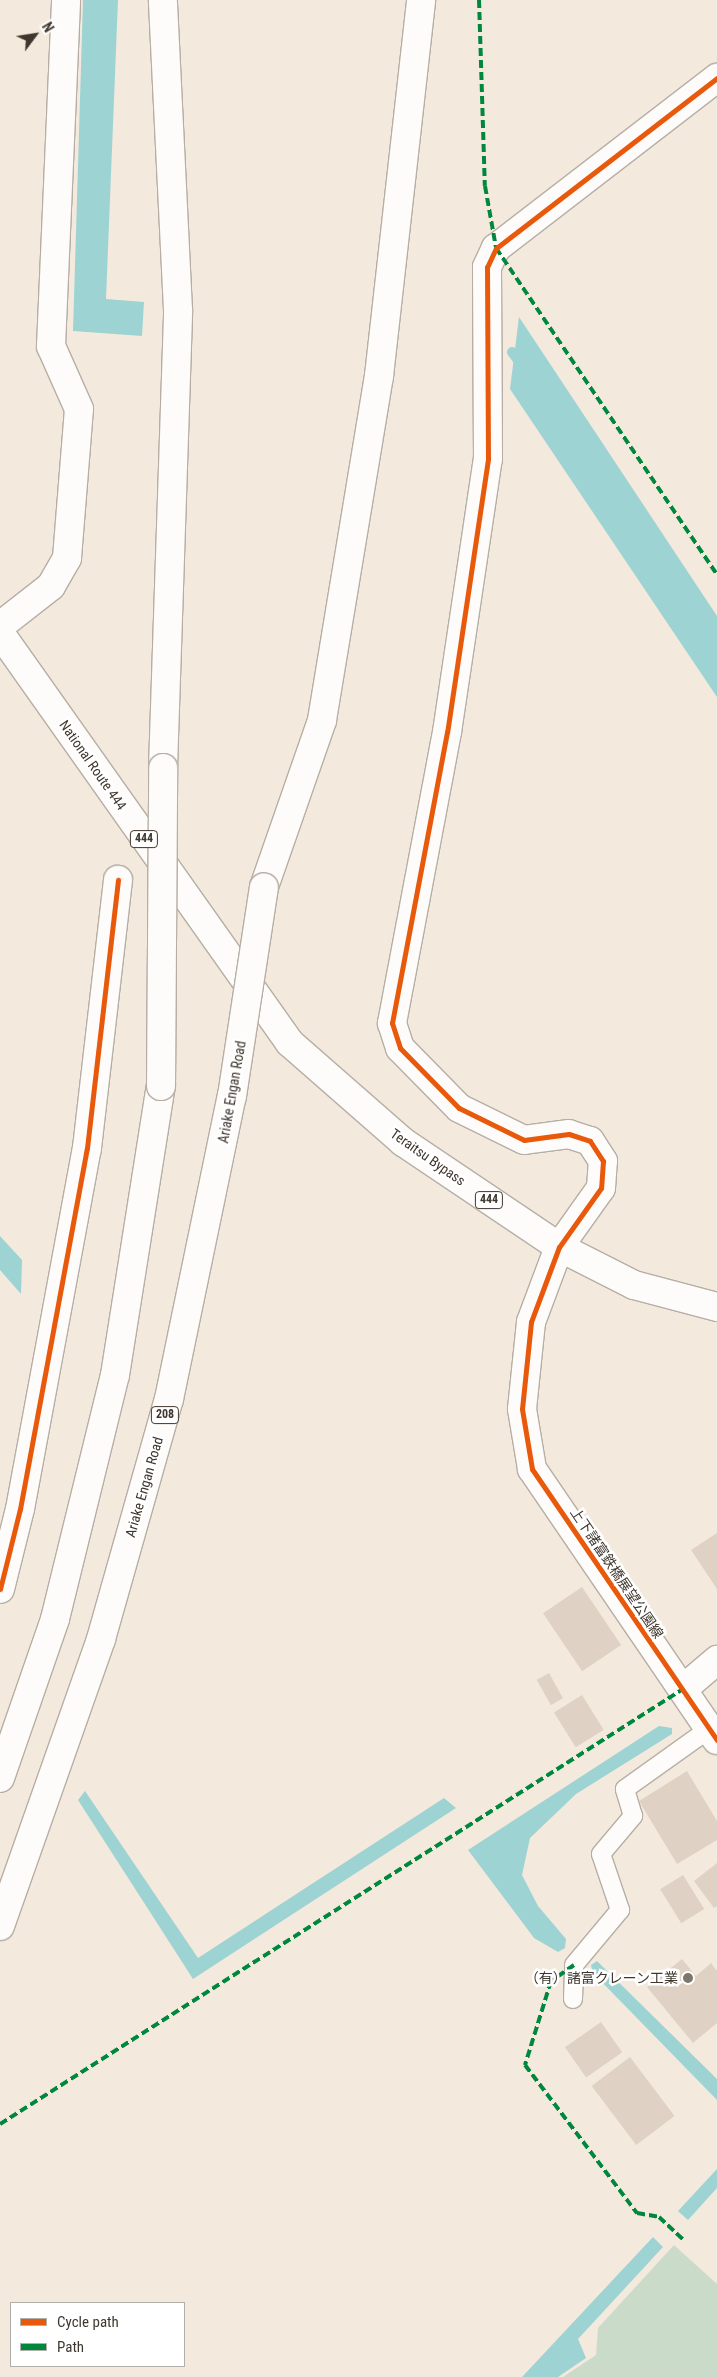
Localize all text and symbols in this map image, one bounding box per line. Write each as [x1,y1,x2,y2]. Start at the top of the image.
north arrow [10,10,60,60]
text: N [39,19,57,35]
street label: National Route 444 [56,717,130,813]
road number: 444 [129,830,159,849]
street label: Ariake Engan Road [215,1039,249,1145]
street label: Teraitsu Bypass [387,1125,469,1189]
road number: 444 [474,1190,504,1210]
road number: 208 [150,1406,180,1424]
street label: Ariake Engan Road [122,1435,166,1539]
street label: 上下諸富鉄橋展望公園線 [567,1504,667,1642]
place label: （有）諸富クレーン工業 [524,1970,678,1986]
marker: （有）諸富クレーン工業 [682,1972,694,1984]
legend [10,2302,185,2367]
text: Cycle path [57,2313,119,2331]
text: Path [57,2338,84,2356]

